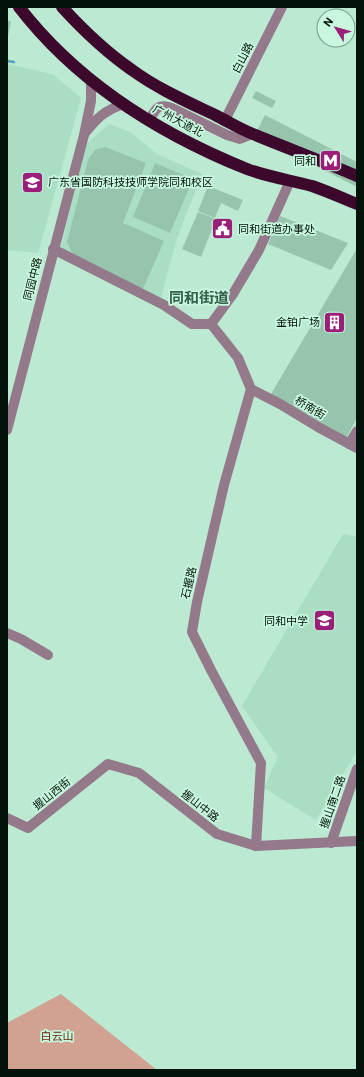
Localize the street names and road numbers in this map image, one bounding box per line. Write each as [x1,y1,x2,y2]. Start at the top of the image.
street label: 白山路 [230,40,256,76]
street label: 广州大道北 [151,102,205,140]
street label: 同园中路 [21,256,45,302]
street label: 桥南街 [293,394,327,422]
street label: 石握路 [179,565,199,601]
street label: 握山南二路 [318,774,348,830]
street label: 握山西街 [31,775,73,813]
street label: 握山中路 [179,787,221,825]

